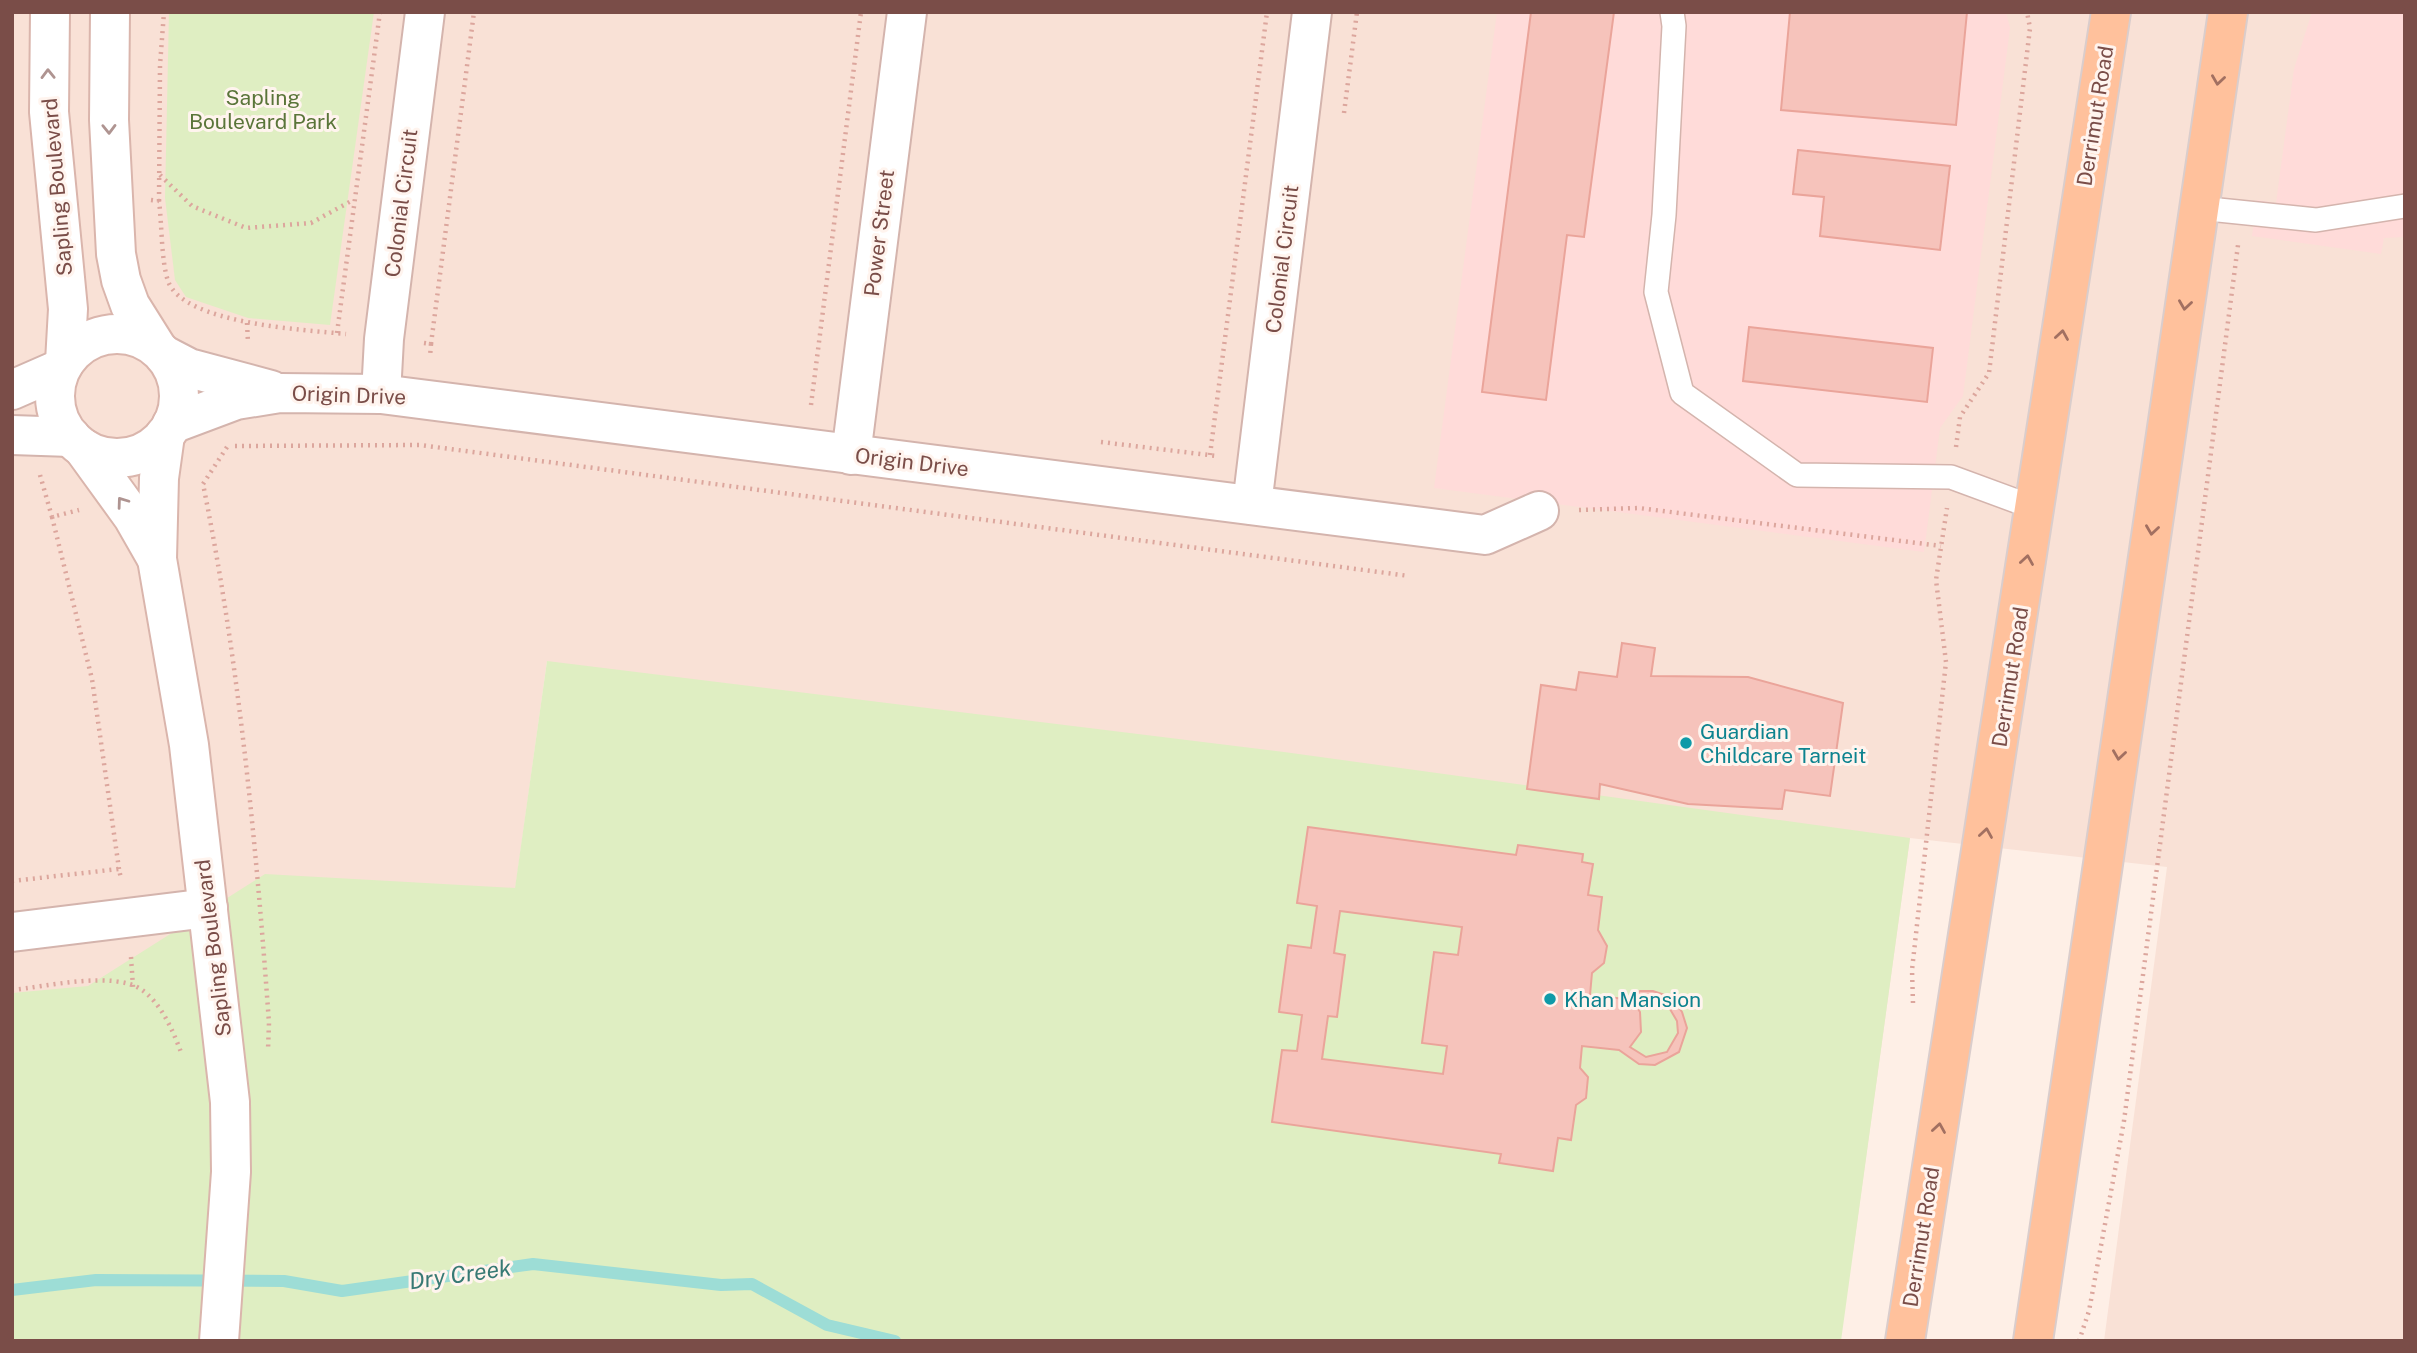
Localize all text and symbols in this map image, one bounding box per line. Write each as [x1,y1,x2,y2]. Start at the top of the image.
street label: Derrimut Road [2072,44,2118,188]
one-way arrow [40,68,56,79]
one-way arrow [2211,74,2226,86]
park label: Sapling Boulevard Park [189,85,337,134]
street label: Sapling Boulevard [37,97,77,277]
one-way arrow [102,124,117,135]
street label: Colonial Circuit [379,127,423,279]
street label: Power Street [859,168,899,298]
street label: Colonial Circuit [1260,183,1304,335]
one-way arrow [2178,299,2193,311]
one-way arrow [2054,329,2069,341]
street label: Origin Drive [291,381,407,409]
street label: Origin Drive [854,443,970,481]
one-way arrow [117,497,130,510]
one-way arrow [2145,524,2160,536]
one-way arrow [2020,554,2035,566]
street label: Derrimut Road [1987,605,2033,749]
place label: Guardian Childcare Tarneit [1700,719,1866,768]
marker: Guardian Childcare Tarneit [1678,735,1694,751]
one-way arrow [2112,749,2127,761]
one-way arrow [1978,828,1993,839]
street label: Sapling Boulevard [190,858,236,1038]
place label: Khan Mansion [1564,987,1701,1012]
marker: Khan Mansion [1542,991,1558,1007]
one-way arrow [1931,1122,1946,1134]
street label: Derrimut Road [1898,1165,1944,1309]
water label: Dry Creek [407,1253,513,1295]

